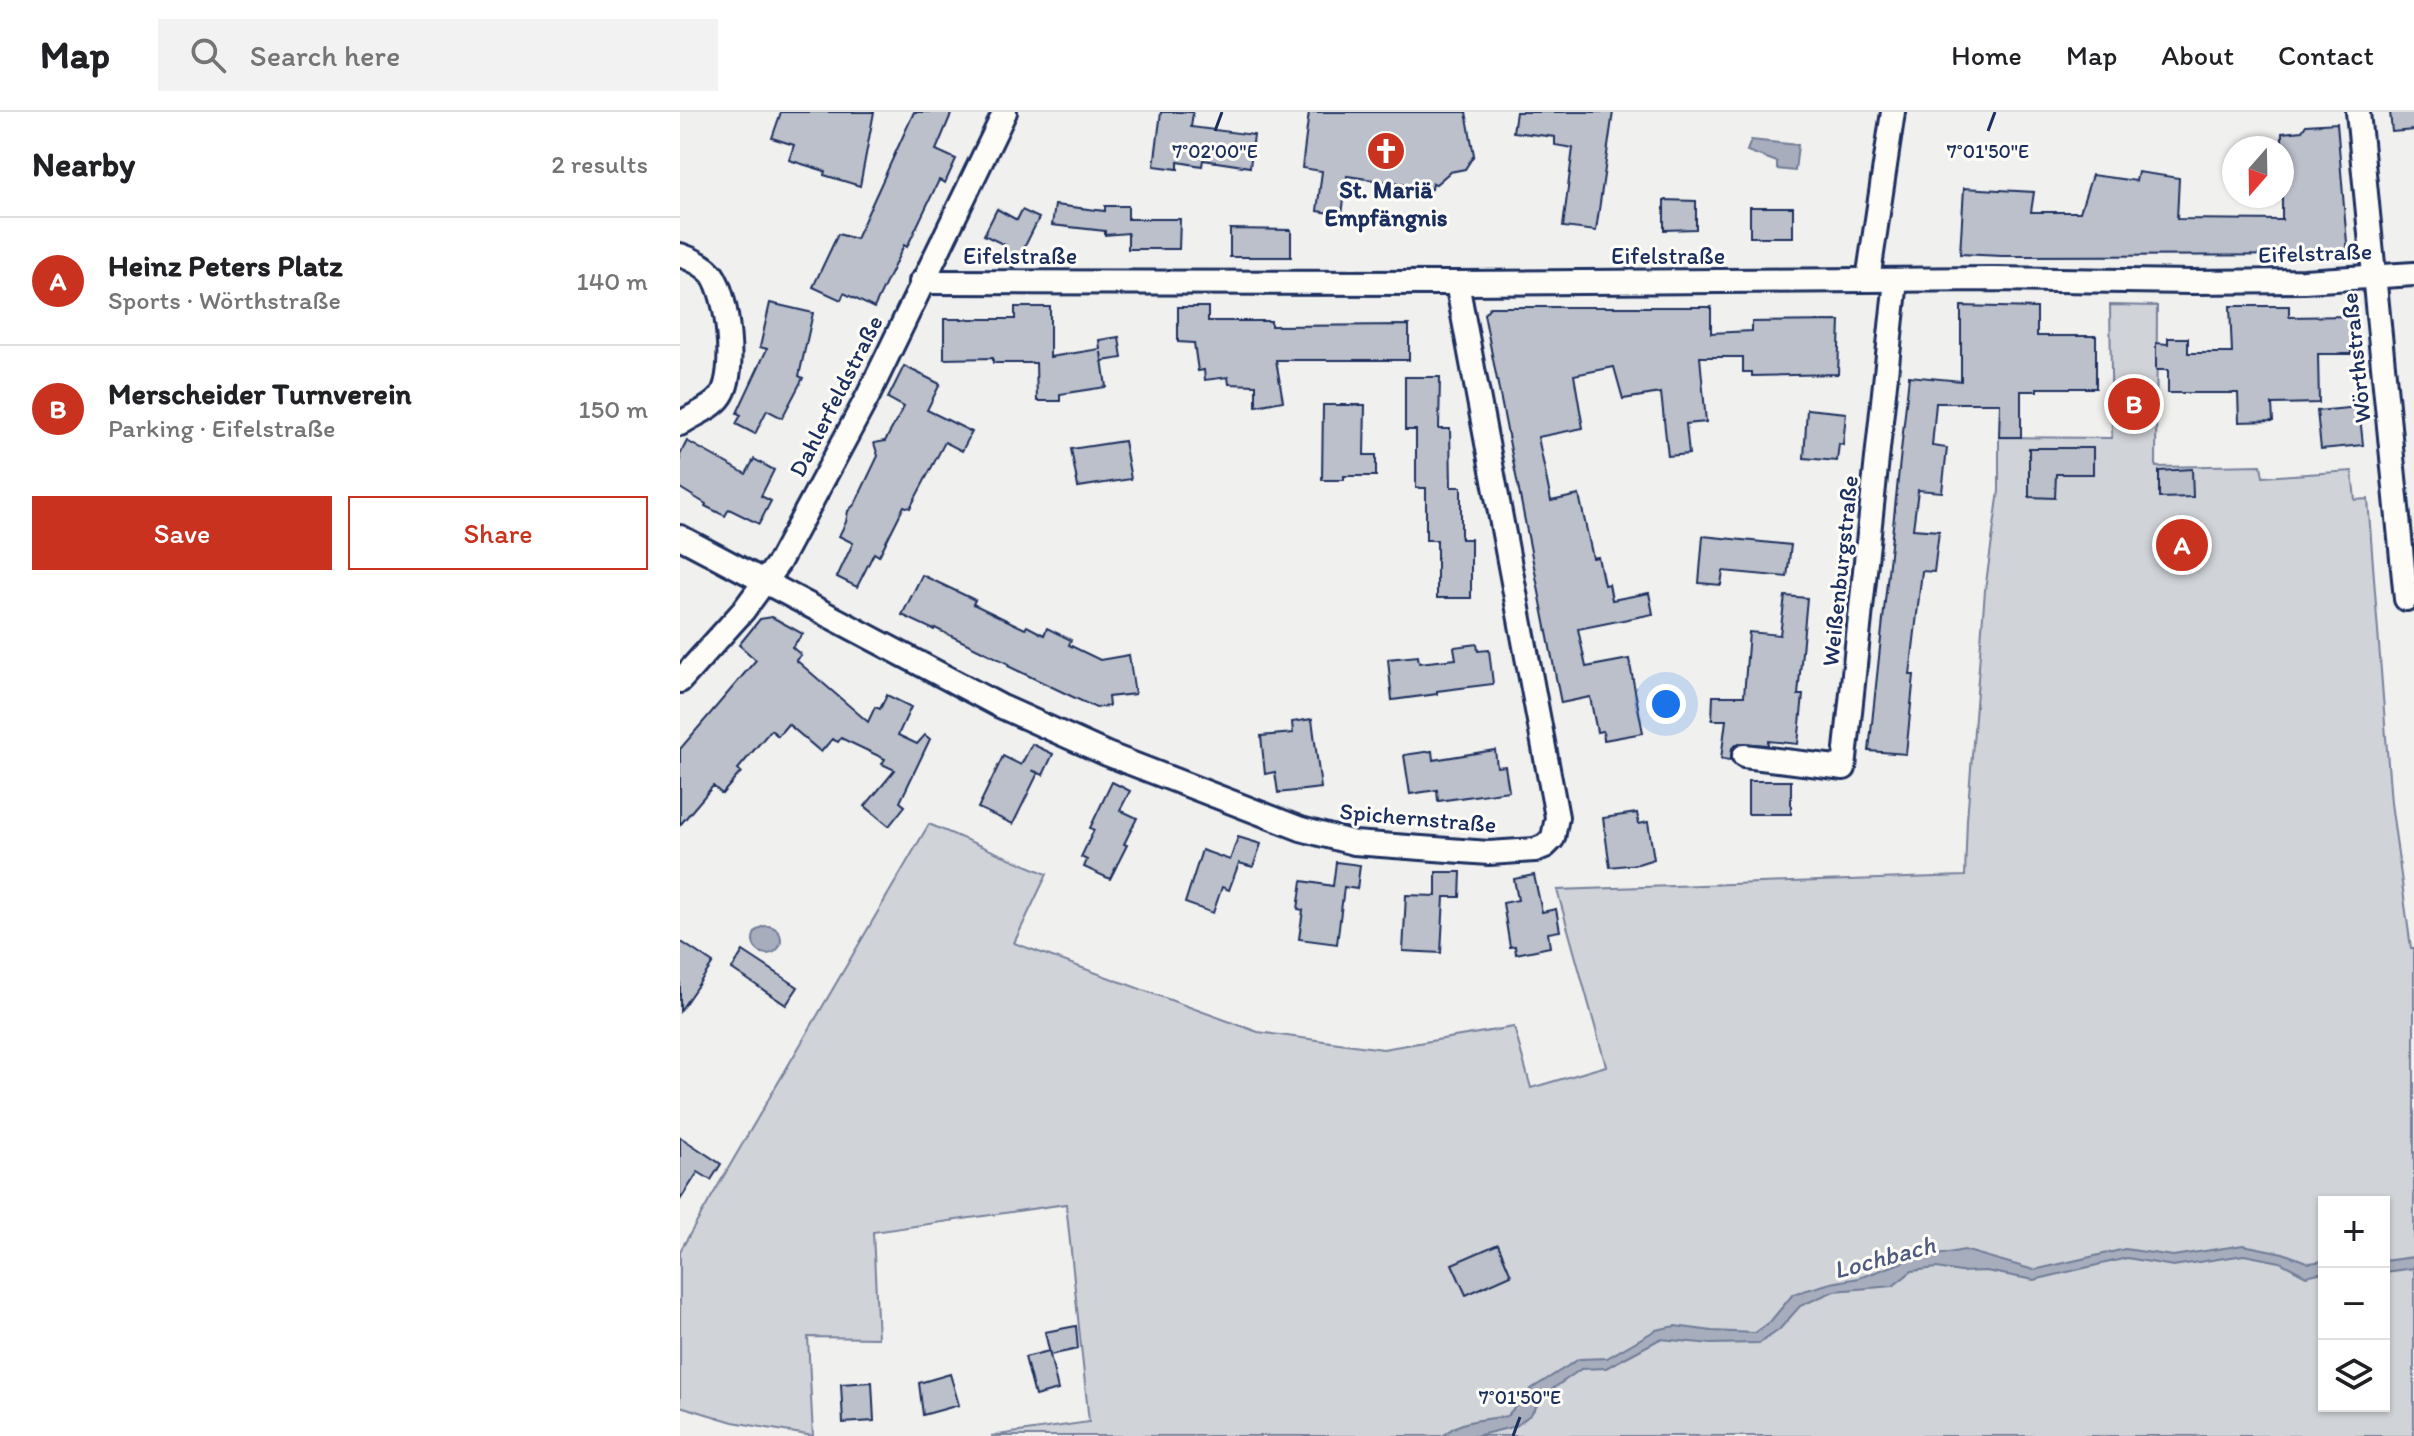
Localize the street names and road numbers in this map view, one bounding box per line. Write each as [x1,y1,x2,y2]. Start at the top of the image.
street label: Eifelstraße [2257,236,2373,269]
street label: Eifelstraße [963,241,1077,270]
street label: Eifelstraße [1611,241,1725,270]
street label: Wörthstraße [2334,291,2377,425]
street label: Dahlerfeldstraße [782,310,889,481]
street label: Weißenburgstraße [1815,474,1864,668]
street label: Spichernstraße [1338,796,1498,839]

